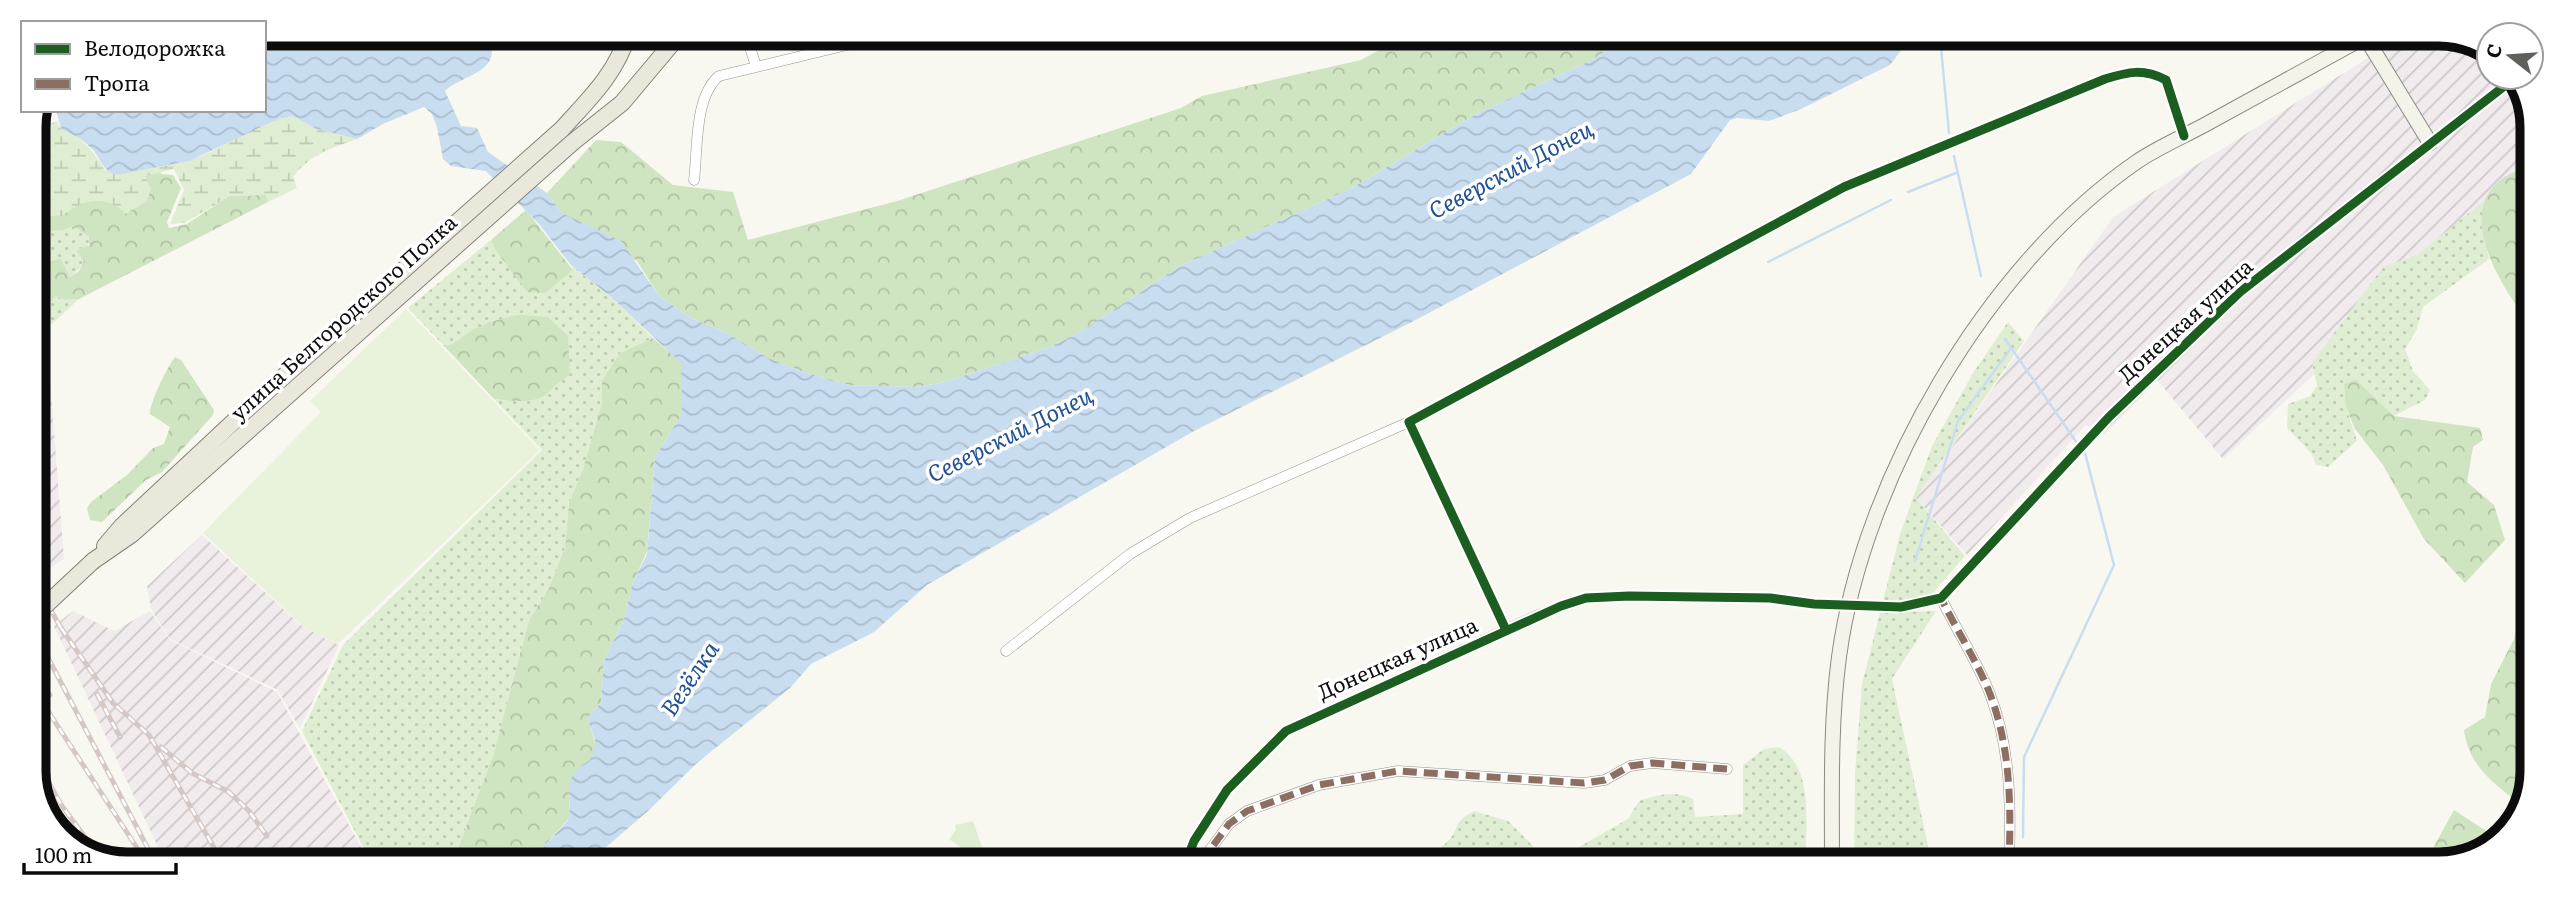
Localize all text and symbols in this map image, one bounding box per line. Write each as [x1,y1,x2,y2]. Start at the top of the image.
legend [21,21,266,112]
north arrow [2475,21,2545,91]
text: Велодорожка [84,31,226,62]
text: С [2477,40,2508,61]
text: Тропа [84,66,150,97]
water label: Северский Донец [1422,111,1598,226]
street label: улица Белгородского Полка [222,205,463,426]
street label: Донецкая улица [2110,250,2259,388]
water label: Северский Донец [920,377,1098,490]
street label: Донецкая улица [1312,607,1482,706]
water label: Везёлка [651,634,726,722]
scale bar [24,832,177,876]
text: 100 m [35,838,92,869]

